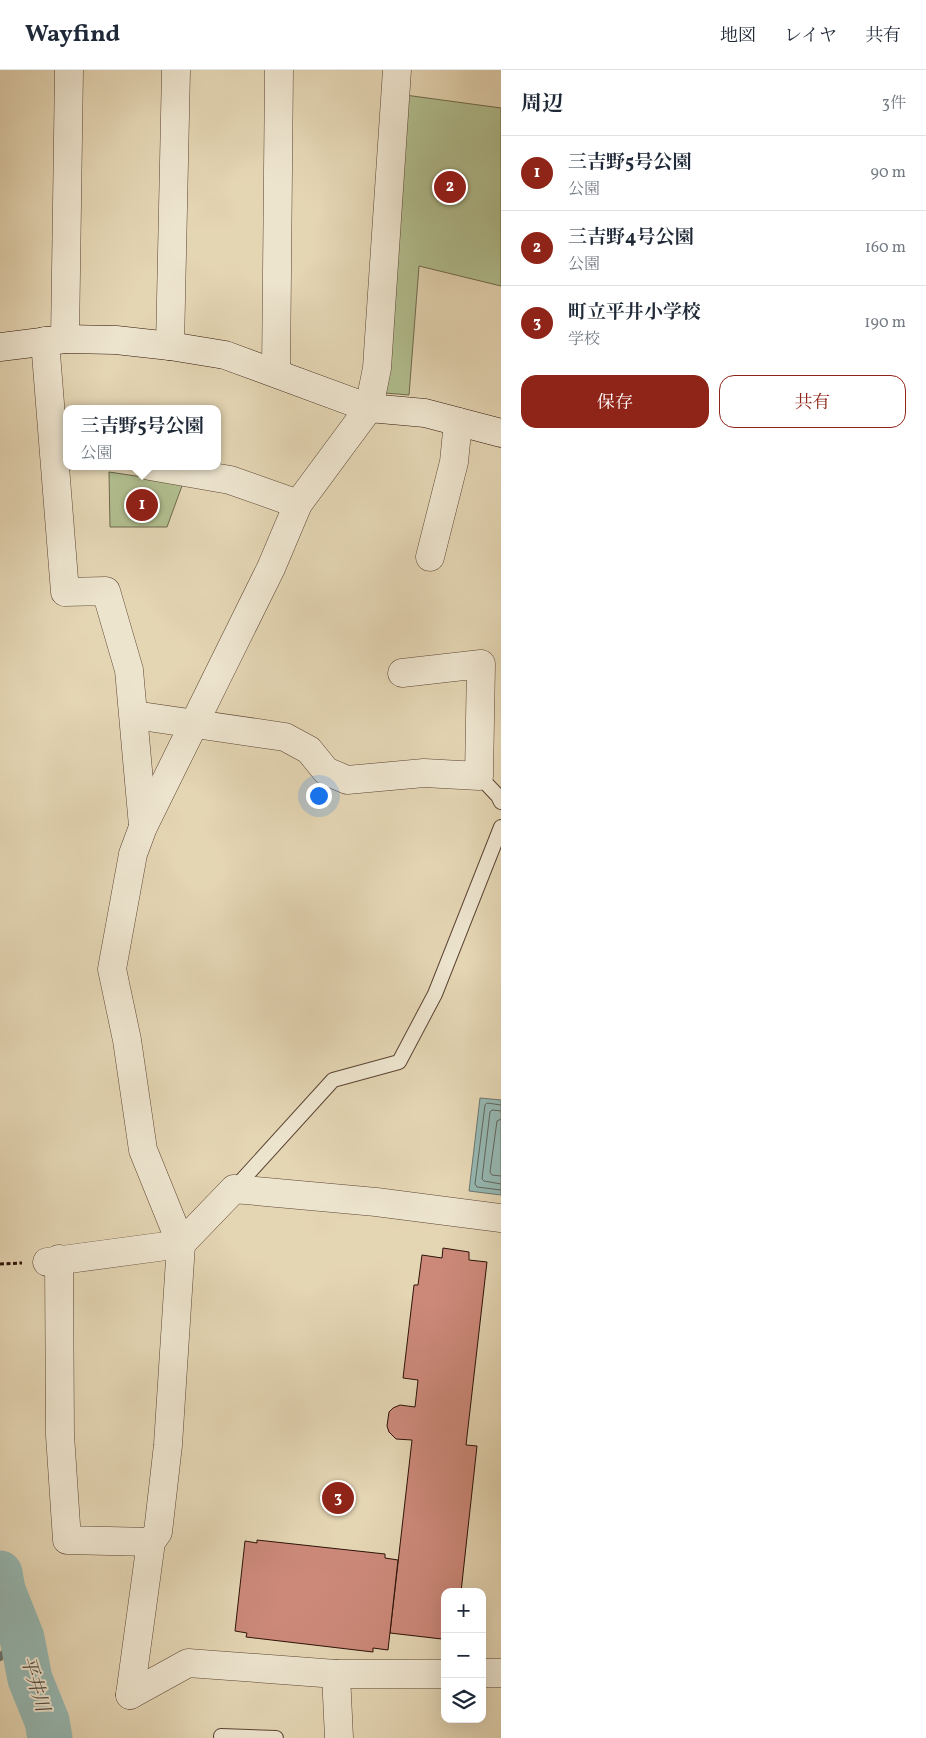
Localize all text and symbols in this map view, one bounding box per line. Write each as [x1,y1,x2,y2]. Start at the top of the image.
text: Wayfind [25,18,120,52]
text: 地図 [720,24,756,49]
text: レイヤ [784,24,837,49]
text: 共有 [865,24,901,49]
text: 周辺 [521,90,563,119]
text: 3件 [882,93,906,115]
text: 三吉野5号公園 [568,150,691,176]
text: 1 [534,162,540,184]
text: 90 m [870,162,906,184]
pin: 2 [434,168,466,206]
text: 公園 [568,179,600,201]
text: 三吉野4号公園 [568,225,694,251]
text: 2 [533,237,541,259]
text: 160 m [865,237,906,259]
text: 公園 [568,254,600,276]
text: 町立平井小学校 [568,300,701,326]
text: 3 [533,312,541,334]
text: 190 m [864,312,906,334]
text: 学校 [568,329,600,351]
button: 保存 [521,375,709,428]
button: 共有 [719,375,906,428]
popup [63,405,221,470]
text: 三吉野5号公園 [80,414,204,440]
text: 公園 [80,443,112,465]
pin: 1 [126,486,158,524]
your location [306,783,332,809]
pin: 3 [322,1479,354,1517]
map controls [441,1588,486,1723]
button: + [441,1588,486,1633]
button: − [441,1633,486,1678]
water label: 平井川 [13,1653,55,1717]
button: layers [441,1678,486,1723]

